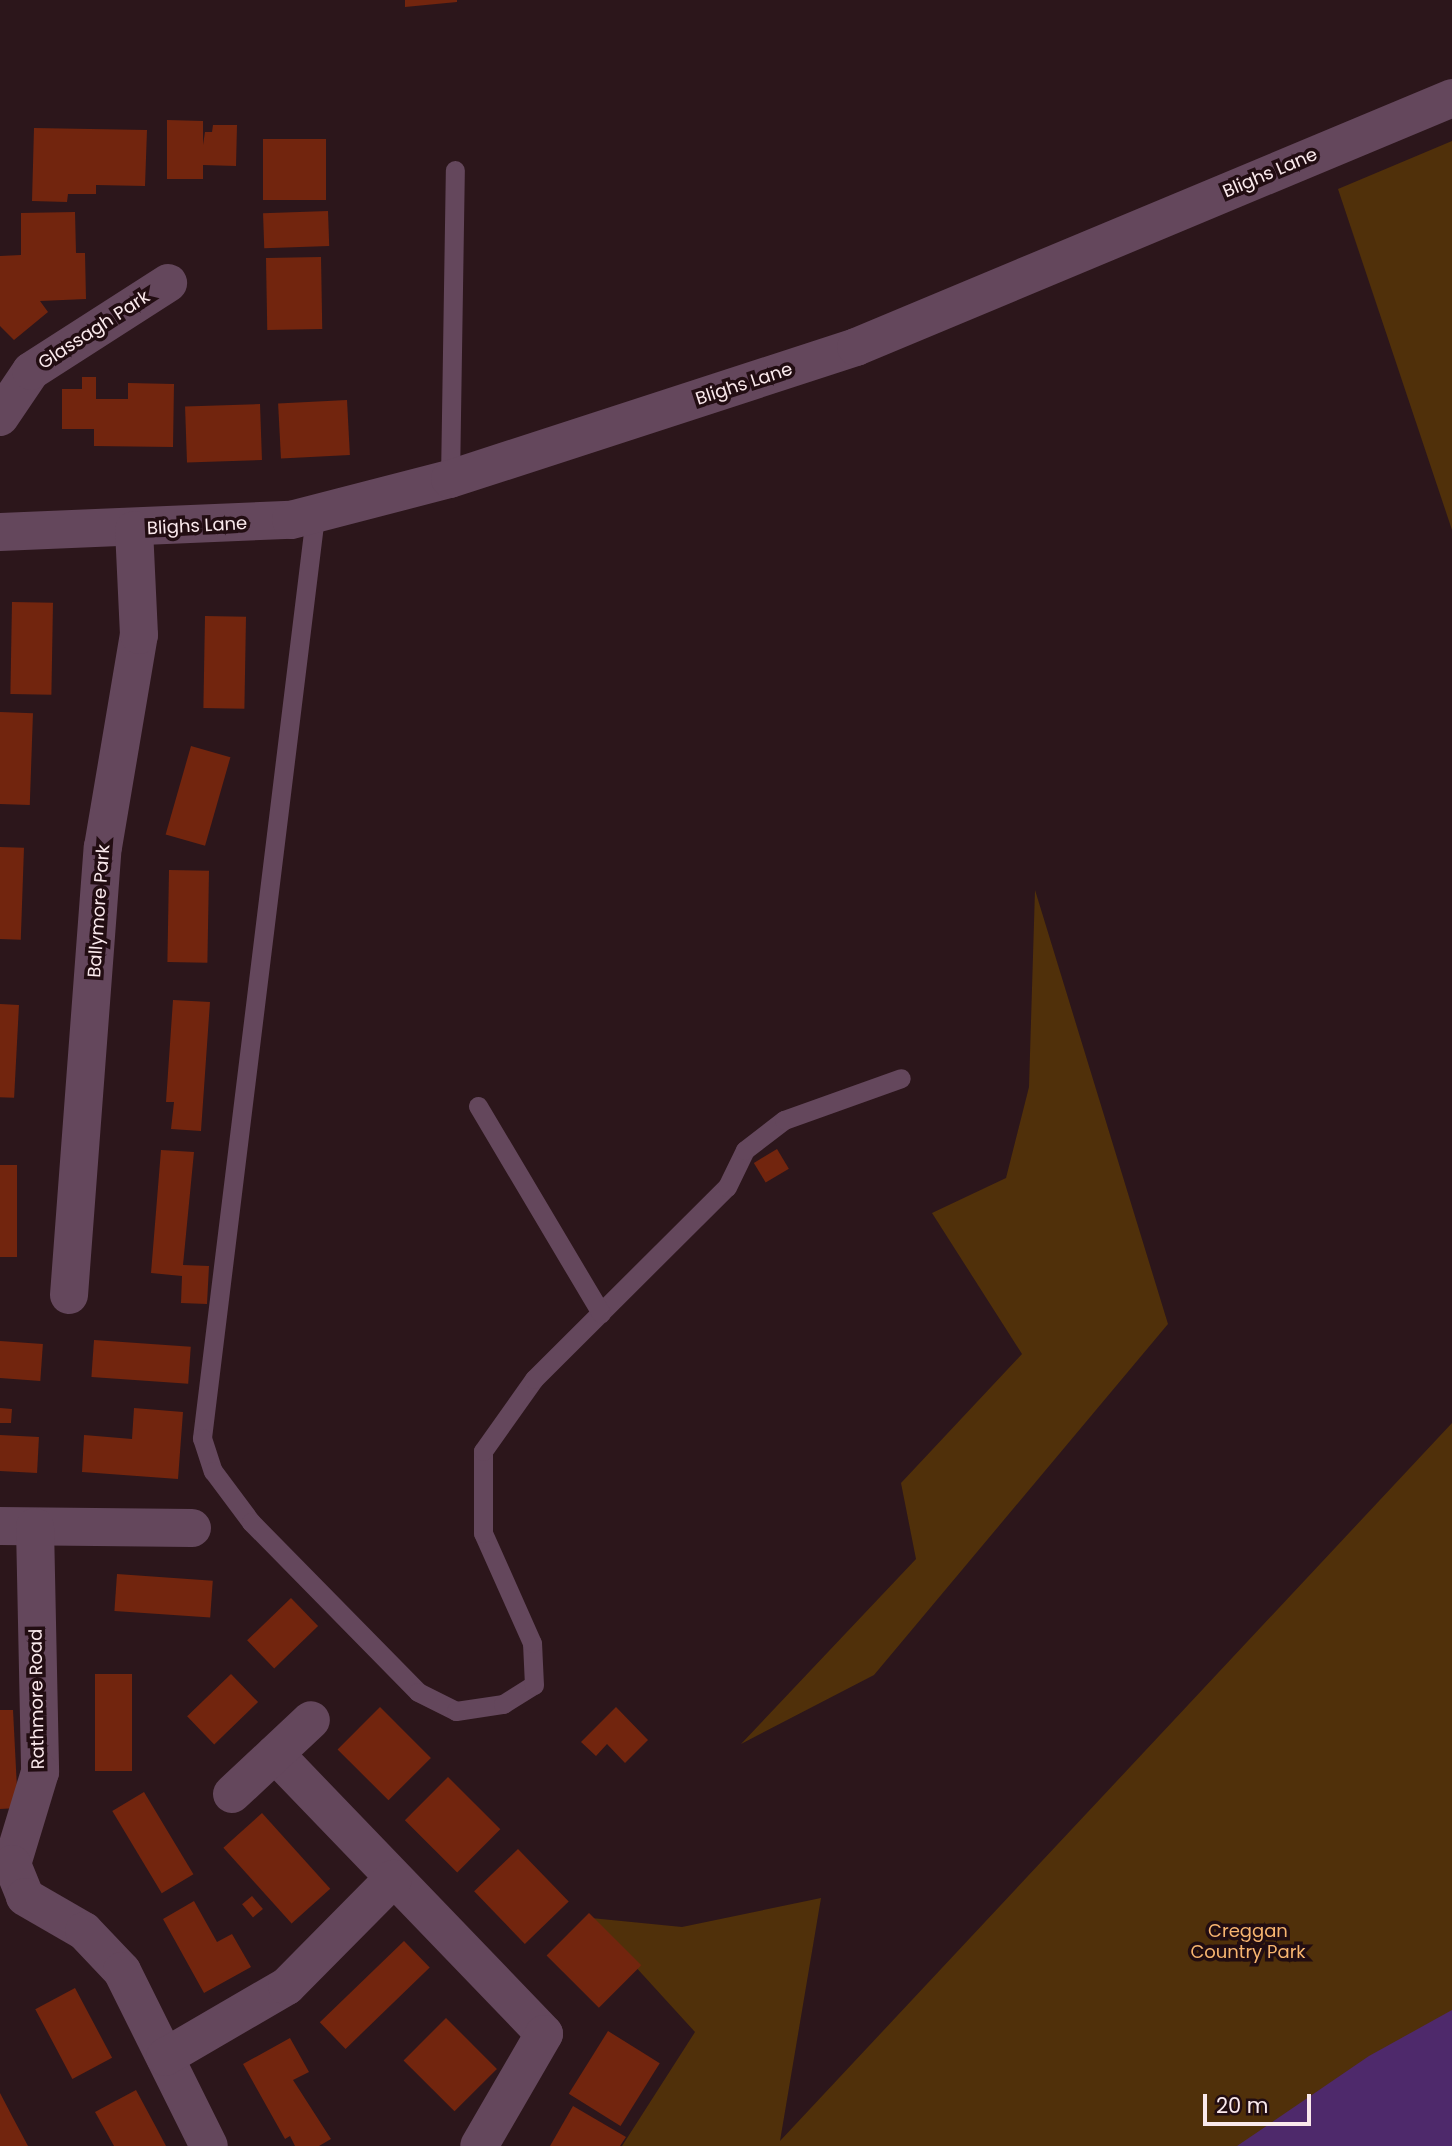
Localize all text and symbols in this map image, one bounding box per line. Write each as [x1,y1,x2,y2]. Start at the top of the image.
street label: Blighs Lane [1220,143,1320,203]
street label: Glassagh Park [34,286,154,374]
street label: Blighs Lane [693,358,795,410]
street label: Blighs Lane [146,513,248,539]
street label: Ballymore Park [84,844,114,978]
street label: Rathmore Road [25,1628,49,1770]
park label: Creggan Country Park [1190,1921,1306,1964]
scale bar [1207,2080,1316,2124]
text: 20 m [1216,2091,1269,2120]

